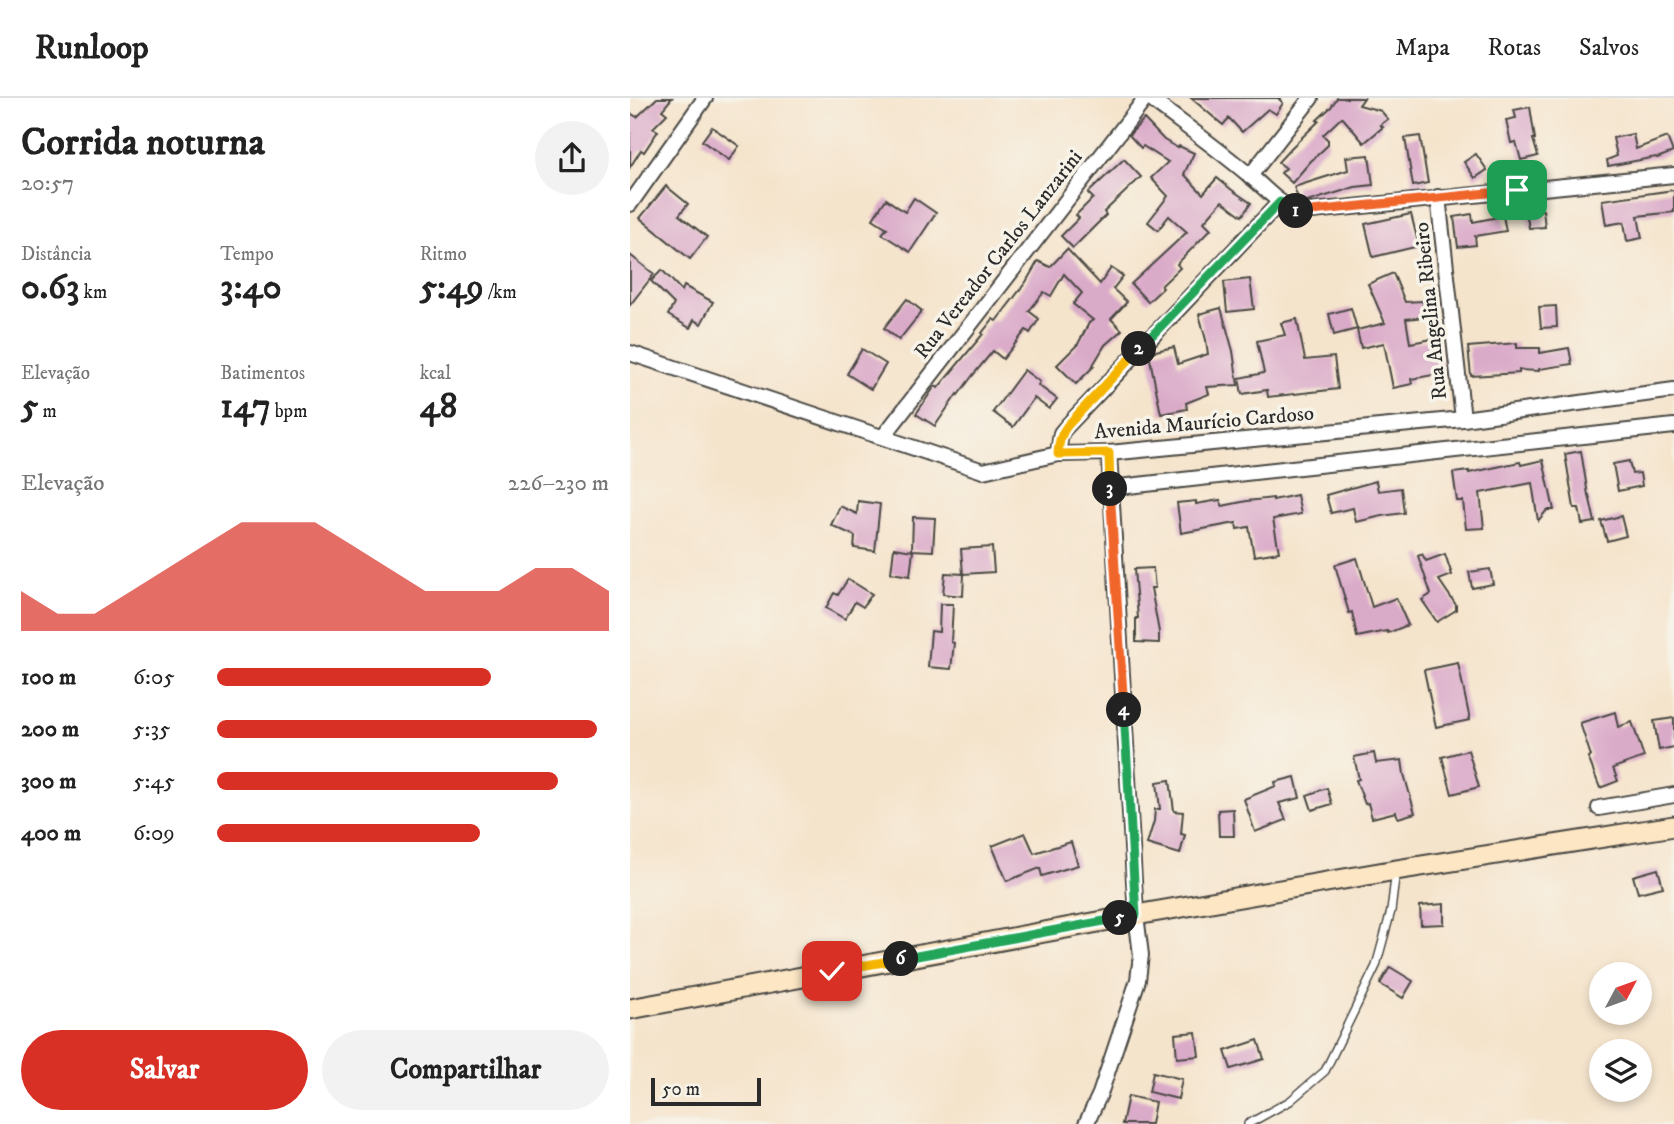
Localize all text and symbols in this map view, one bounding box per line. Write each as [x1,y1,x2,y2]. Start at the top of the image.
text: Runloop [35,28,149,69]
text: Mapa [1395,33,1450,63]
text: Rotas [1488,33,1541,63]
text: Salvos [1579,33,1639,63]
text: Corrida noturna [21,119,265,167]
button: share [535,121,609,195]
street label: Rua Vereador Carlos Lanzarini [909,145,1088,364]
pin [1487,160,1547,220]
text: 20:57 [21,169,74,198]
icon: arrive [1498,171,1536,209]
pin: 1 [1278,194,1314,228]
text: 1 [1292,199,1299,222]
street label: Rua Angelina Ribeiro [1409,221,1453,401]
text: Distância [21,243,92,266]
text: Tempo [220,243,274,266]
text: Ritmo [420,243,467,266]
text: 0.63 [21,266,79,310]
text: 3:40 [220,266,282,310]
text: 5:49 [420,266,484,310]
text: km [79,281,107,304]
text: /km [484,281,517,304]
pin: 2 [1121,331,1156,366]
text: 2 [1134,337,1143,360]
text: Elevação [21,362,90,385]
text: Batimentos [220,362,305,385]
text: kcal [420,362,451,385]
text: 5 [21,385,38,429]
text: 147 [220,385,271,429]
text: 48 [420,385,457,429]
text: m [38,400,57,423]
text: bpm [271,400,307,423]
street label: Avenida Maurício Cardoso [1093,400,1315,446]
text: Elevação [21,469,104,498]
text: 226–230 m [508,469,609,498]
pin: 3 [1092,472,1128,506]
text: 3 [1106,477,1113,500]
text: 100 m [21,663,76,692]
text: 6:05 [133,663,175,692]
pin: 4 [1106,692,1142,728]
text: 4 [1118,698,1129,721]
text: 200 m [21,715,79,744]
text: 5:35 [133,715,170,744]
text: 300 m [21,767,77,796]
text: 5:45 [133,767,175,796]
text: 400 m [21,819,81,848]
text: 6:09 [133,819,175,848]
pin: 5 [1102,900,1138,936]
text: 5 [1115,906,1124,929]
pin [802,941,862,1001]
pin: 6 [884,942,918,976]
text: 6 [896,947,905,970]
icon: check [813,952,851,990]
north arrow [1589,962,1652,1026]
map controls [1589,962,1652,1102]
button: Salvar [21,1030,308,1110]
button: Compartilhar [322,1030,609,1110]
button: layers [1589,1039,1652,1102]
scale bar [651,1075,761,1107]
text: 50 m [662,1078,700,1101]

